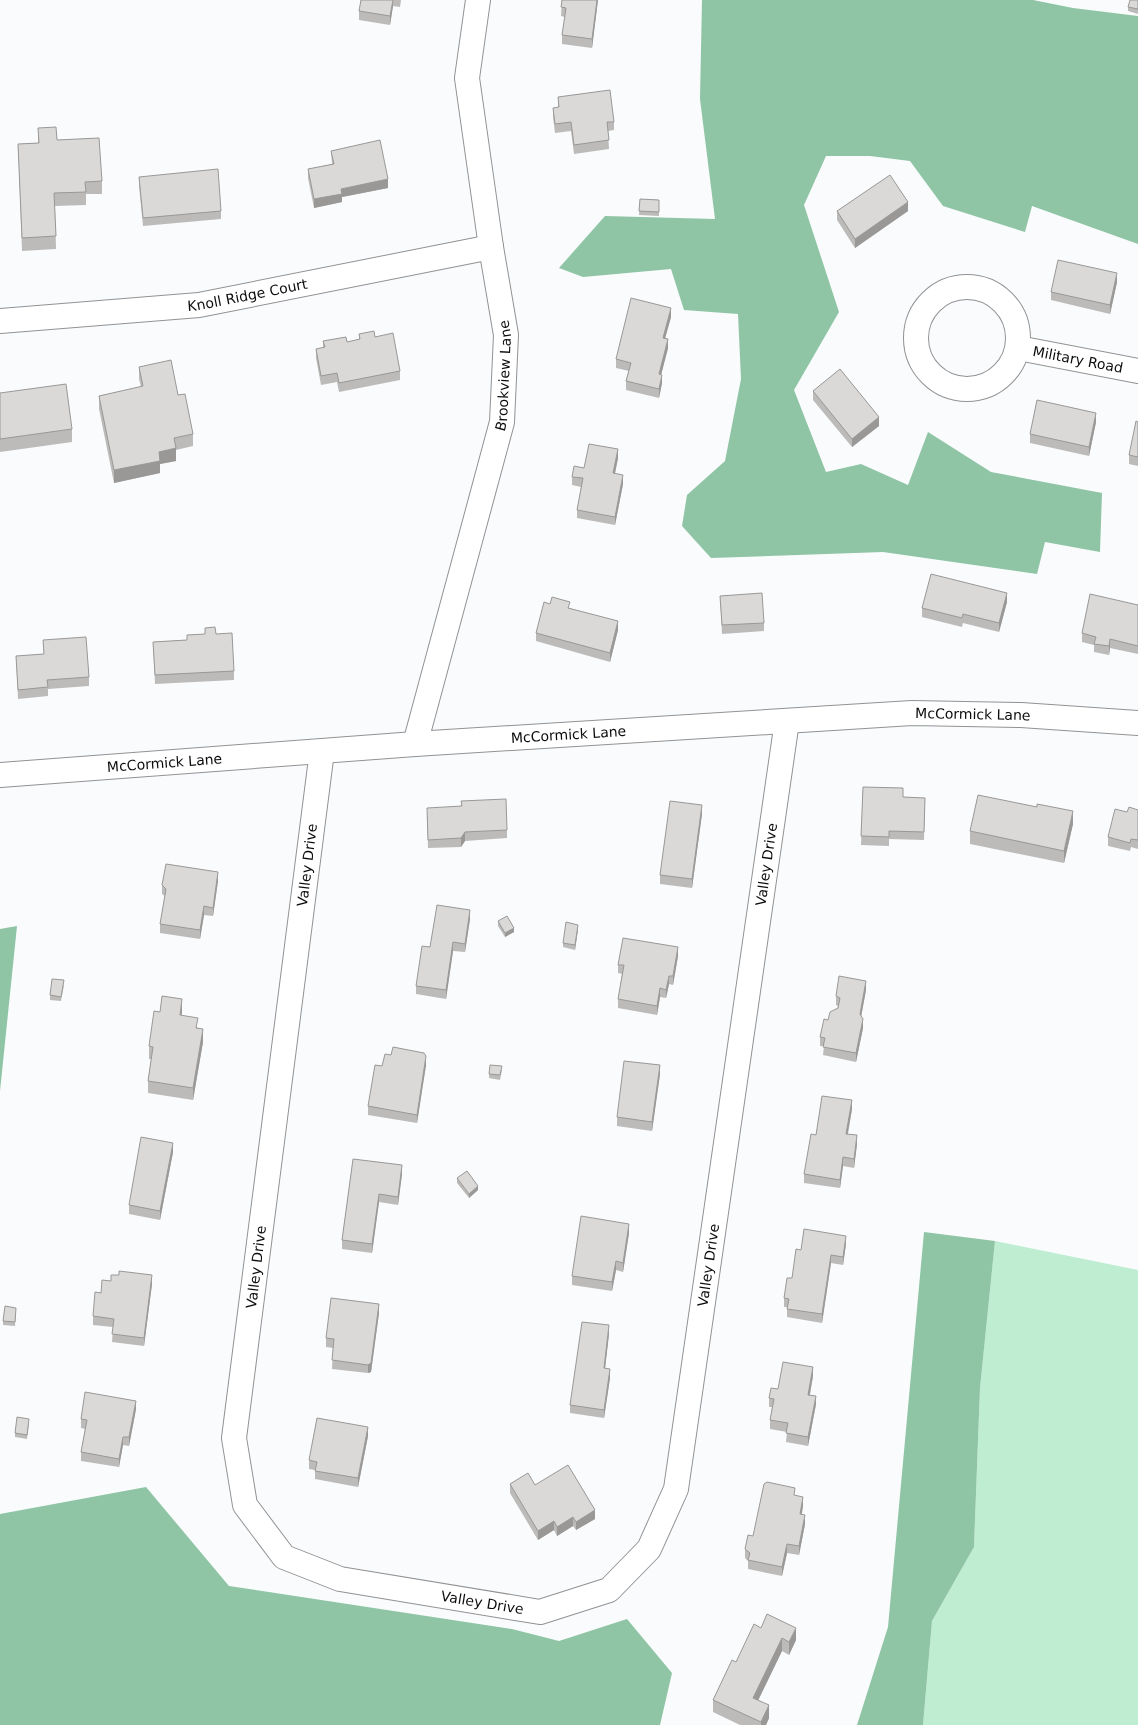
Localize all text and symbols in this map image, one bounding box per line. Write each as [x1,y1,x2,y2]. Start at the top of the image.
street label: Knoll Ridge Court [187,276,309,314]
street label: Brookview Lane [492,319,514,433]
street label: Military Road [1031,343,1124,376]
street label: McCormick Lane [915,705,1031,724]
street label: McCormick Lane [510,723,627,746]
street label: McCormick Lane [106,750,223,775]
street label: Valley Drive [752,822,780,907]
street label: Valley Drive [294,823,320,907]
street label: Valley Drive [694,1223,722,1308]
street label: Valley Drive [243,1225,269,1309]
street label: Valley Drive [440,1588,525,1617]

